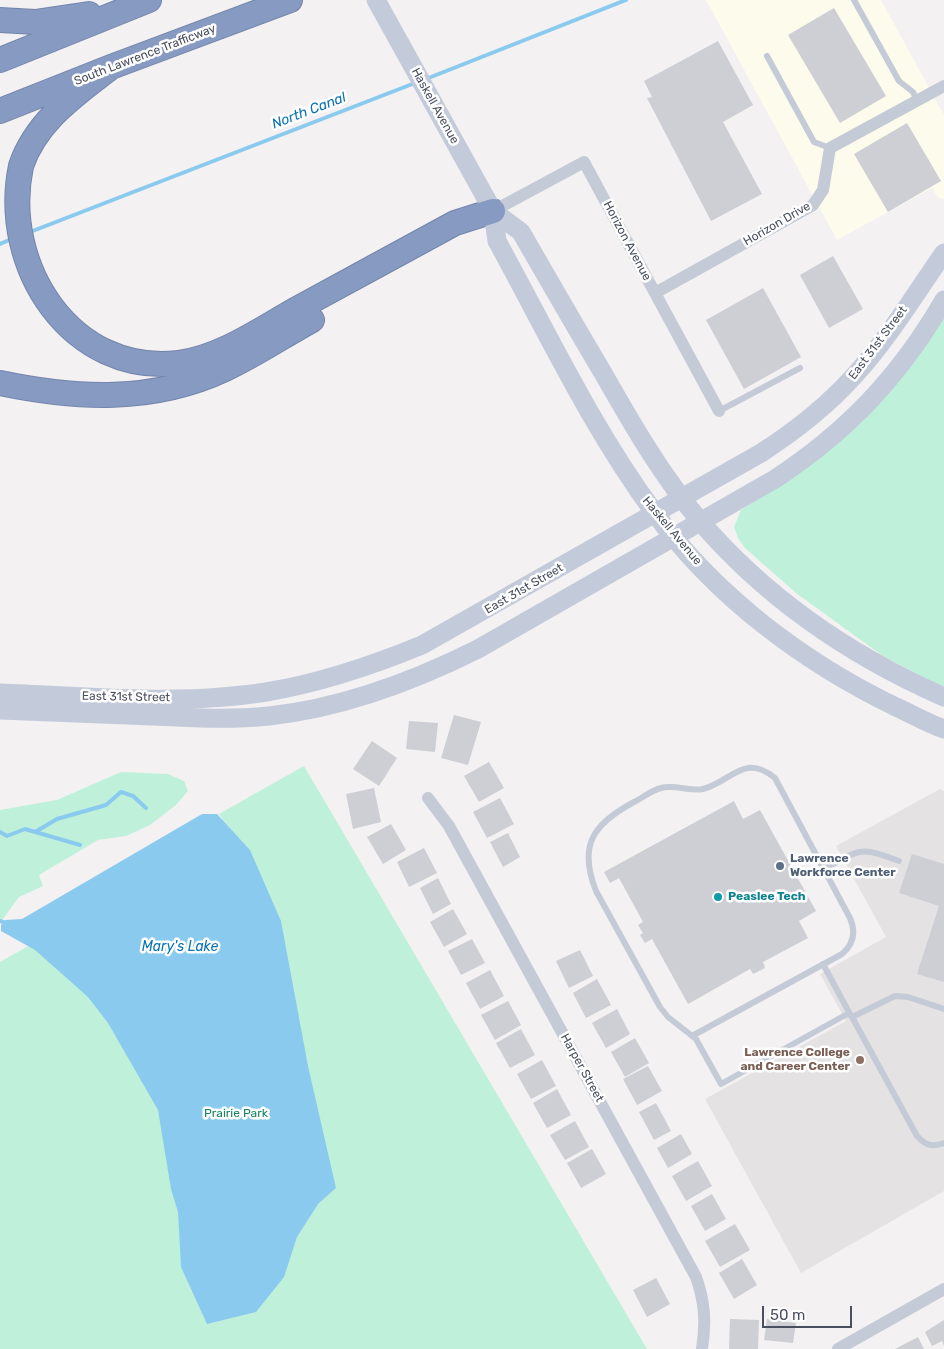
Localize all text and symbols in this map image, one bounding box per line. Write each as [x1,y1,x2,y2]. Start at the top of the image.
street label: South Lawrence Trafficway [72,21,218,89]
street label: Haskell Avenue [408,65,462,147]
water label: North Canal [270,89,348,133]
street label: Horizon Avenue [600,199,654,283]
street label: Horizon Drive [741,199,813,249]
street label: East 31st Street [846,303,910,383]
street label: Haskell Avenue [639,494,705,568]
street label: East 31st Street [482,561,566,617]
street label: East 31st Street [82,689,170,705]
place label: Lawrence Workforce Center [790,852,896,880]
marker: Lawrence Workforce Center [774,860,786,872]
place label: Peaslee Tech [728,890,806,904]
marker: Peaslee Tech [712,891,724,903]
water label: Mary's Lake [142,939,218,955]
street label: Harper Street [557,1031,607,1105]
place label: Lawrence College and Career Center [741,1046,850,1074]
marker: Lawrence College and Career Center [854,1054,866,1066]
park label: Prairie Park [204,1107,268,1121]
scale bar [764,1296,854,1328]
text: 50 m [770,1306,805,1324]

